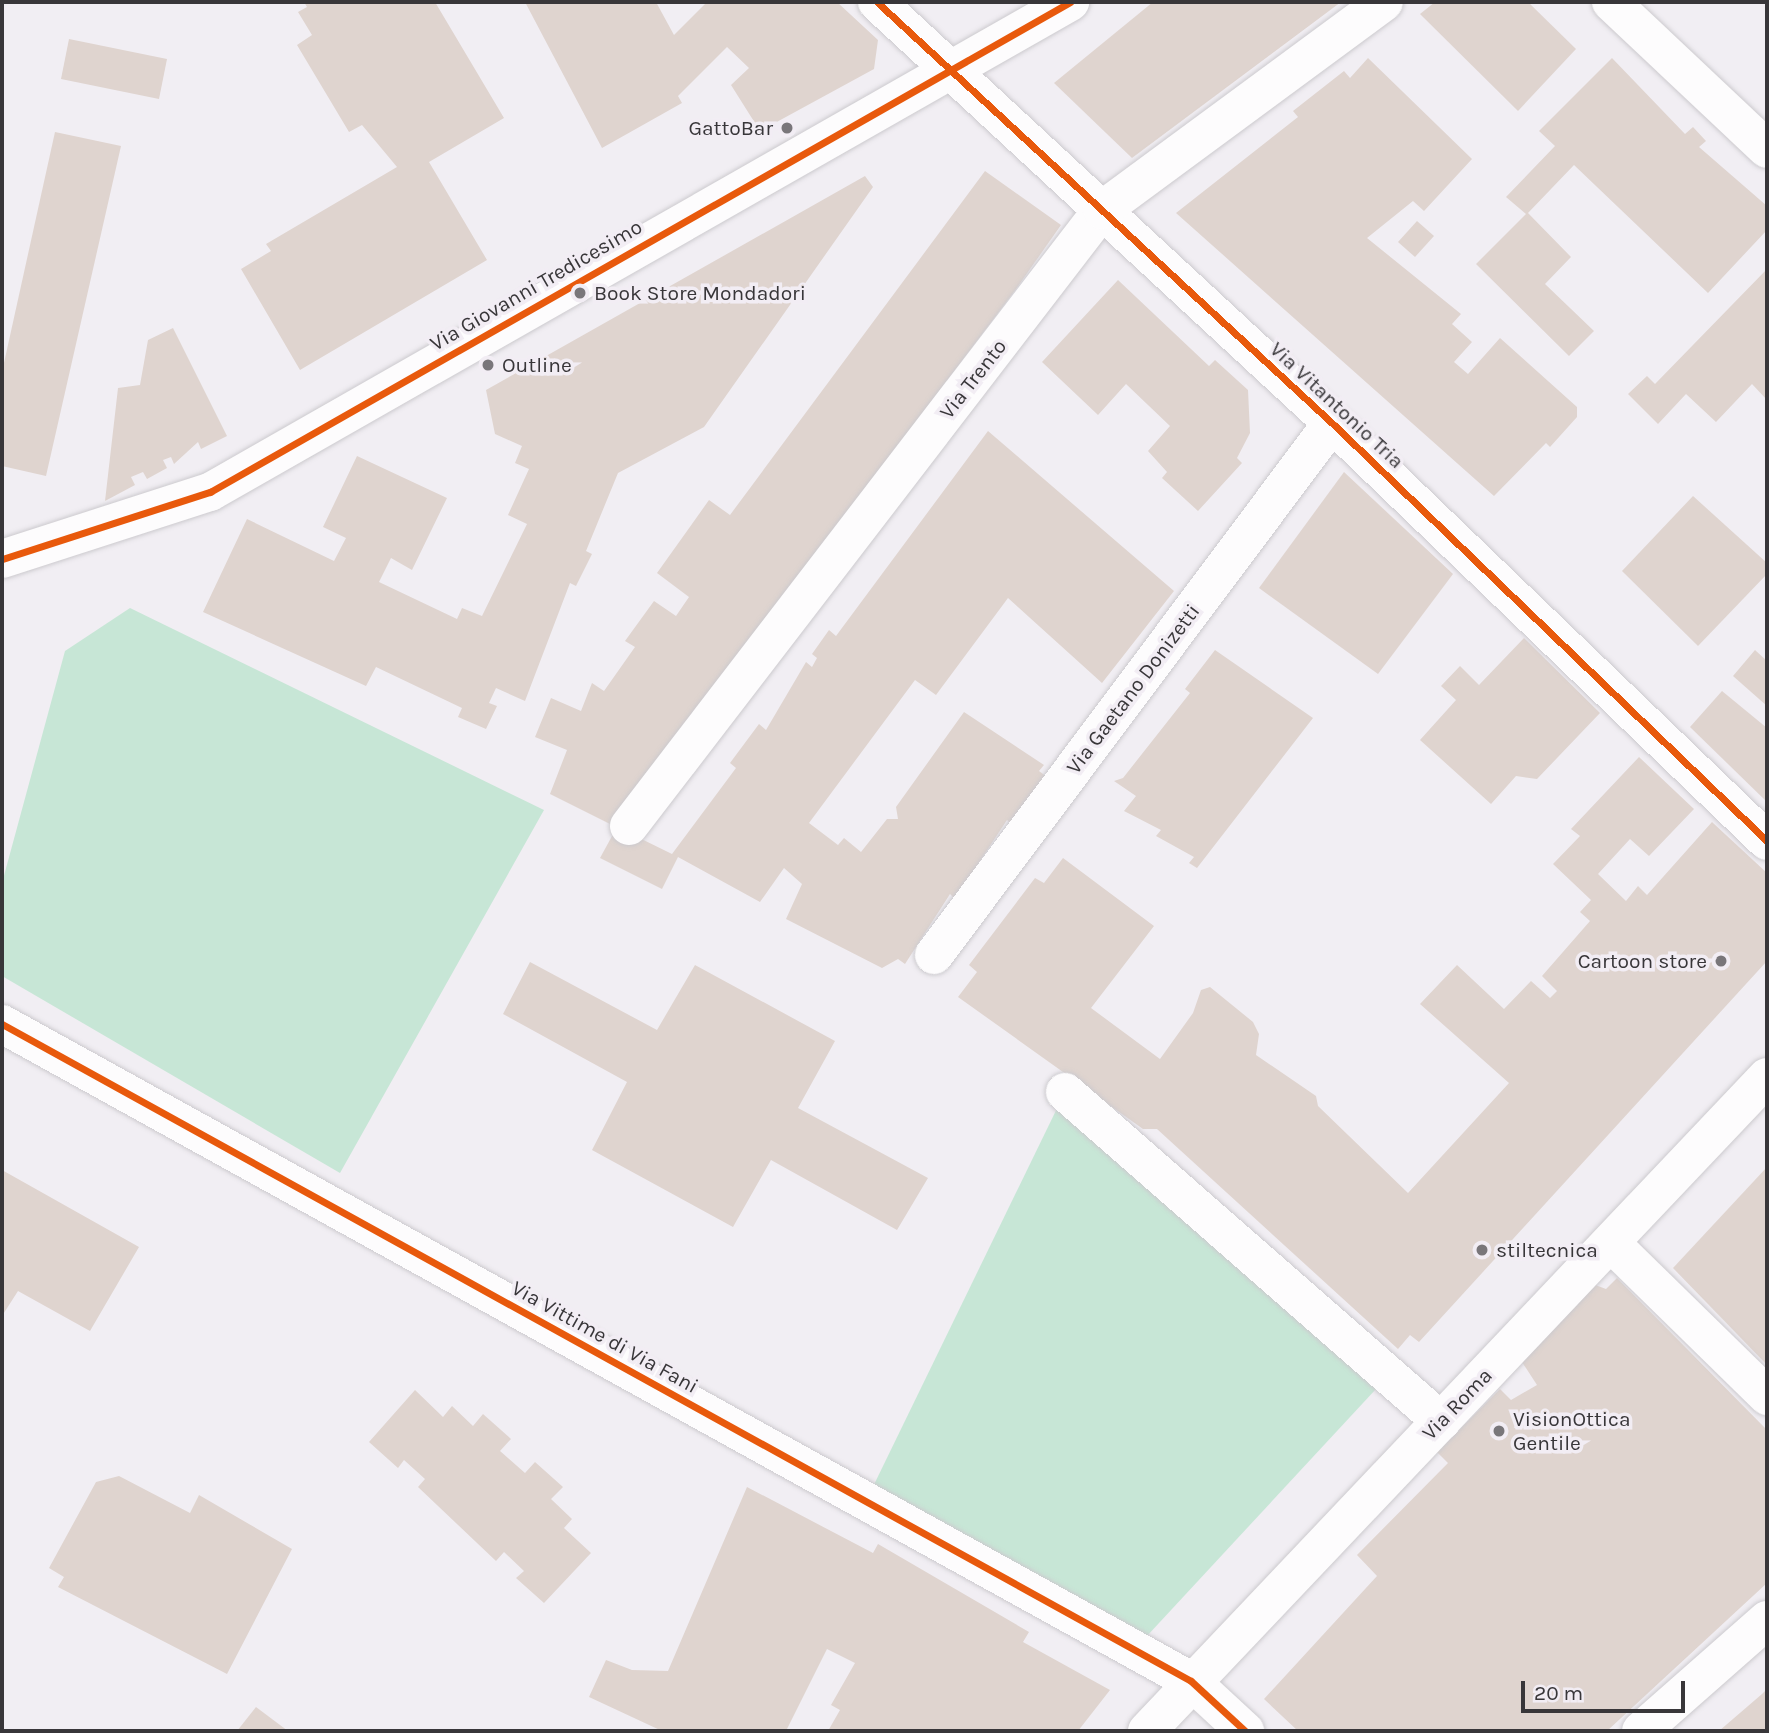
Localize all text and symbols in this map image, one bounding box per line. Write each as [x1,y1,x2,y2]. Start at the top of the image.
place label: GattoBar [688,115,773,141]
marker: GattoBar [779,120,795,136]
street label: Via Giovanni Tredicesimo [425,214,647,356]
place label: Book Store Mondadori [594,280,806,306]
marker: Book Store Mondadori [572,285,588,301]
street label: Via Trento [934,334,1012,424]
street label: Via Vitantonio Tria [1265,336,1409,474]
place label: Outline [502,352,572,378]
marker: Outline [480,357,496,373]
street label: Via Gaetano Donizetti [1061,599,1205,779]
place label: Cartoon store [1578,948,1707,974]
marker: Cartoon store [1713,953,1729,969]
place label: stiltecnica [1496,1237,1598,1263]
marker: stiltecnica [1474,1242,1490,1258]
street label: Via Vittime di Via Fani [507,1275,703,1399]
street label: Via Roma [1417,1363,1497,1445]
place label: VisionOttica Gentile [1513,1406,1631,1456]
marker: VisionOttica Gentile [1491,1423,1507,1439]
scale bar [1524,1666,1688,1710]
text: 20 m [1534,1681,1583,1705]

